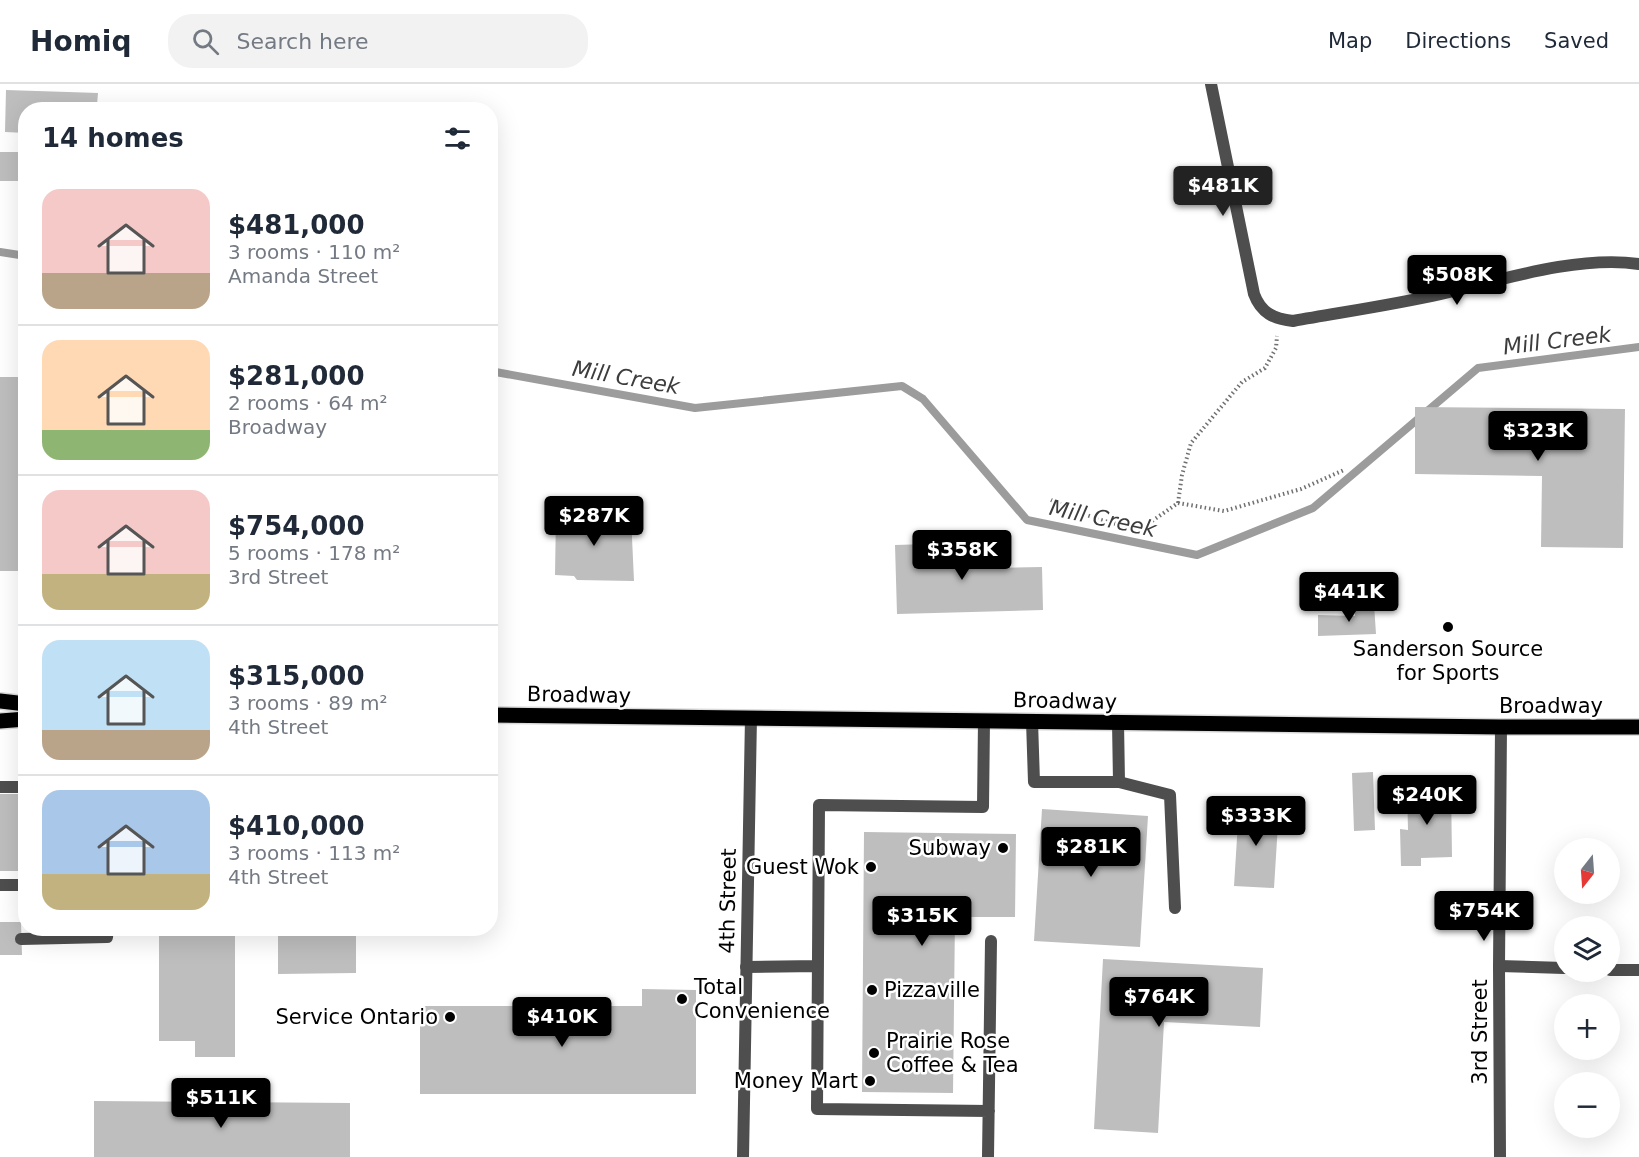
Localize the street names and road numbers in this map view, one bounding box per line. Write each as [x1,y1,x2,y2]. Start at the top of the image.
street label: Broadway [527,682,631,708]
street label: Broadway [1013,688,1117,714]
street label: Broadway [1499,694,1603,718]
street label: 4th Street [715,848,741,954]
street label: 3rd Street [1468,979,1492,1085]

